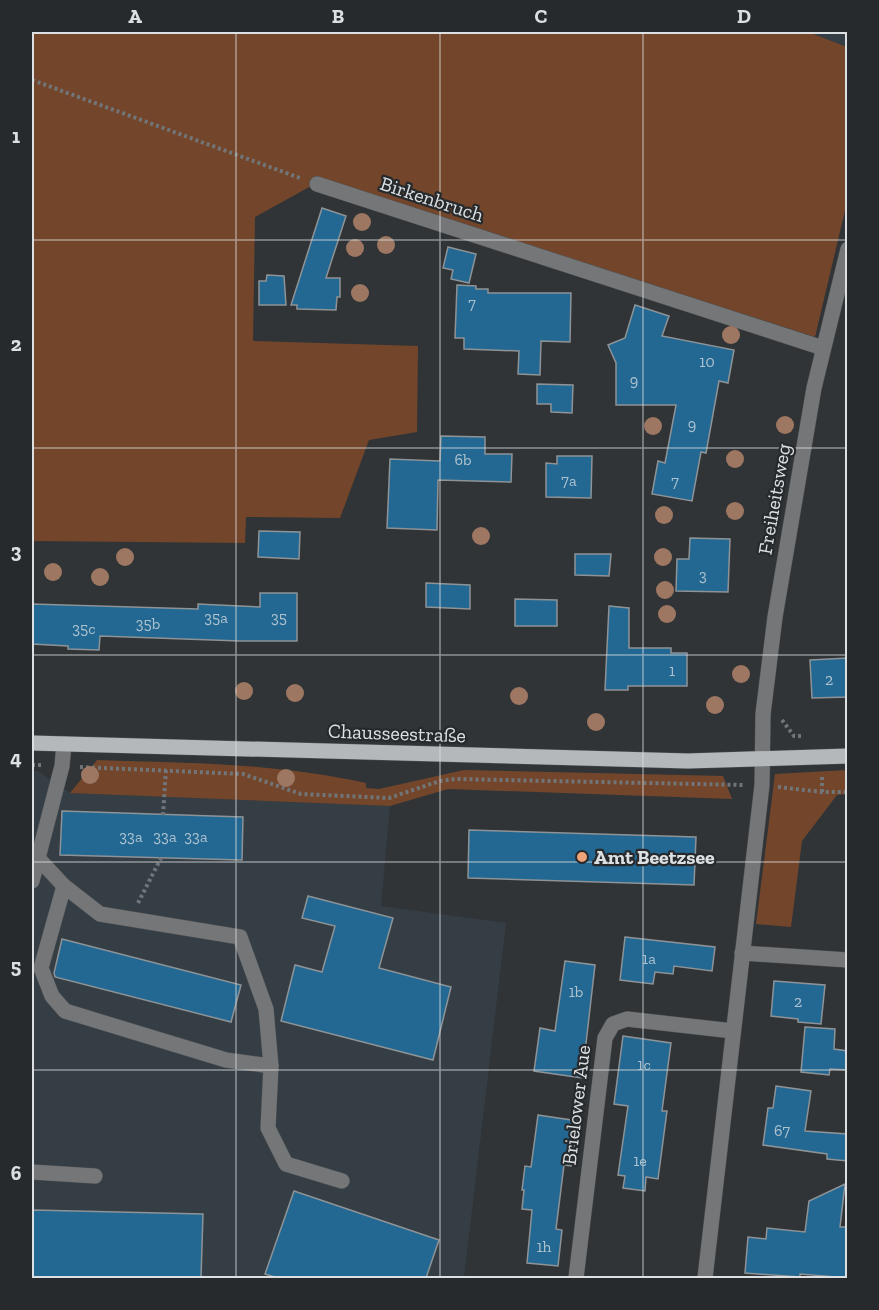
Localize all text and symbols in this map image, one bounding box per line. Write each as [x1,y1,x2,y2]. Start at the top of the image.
text: A [128,4,142,28]
text: B [332,4,344,28]
text: C [535,4,548,28]
text: D [737,4,751,28]
text: 1 [12,124,20,148]
street label: Birkenbruch [377,171,488,227]
house number: 7 [468,294,476,313]
text: 2 [11,332,22,356]
house number: 10 [699,352,715,371]
house number: 9 [630,371,638,390]
house number: 9 [688,415,696,434]
street label: Freiheitsweg [752,442,796,556]
house number: 6b [454,450,472,469]
house number: 7a [561,471,577,490]
house number: 7 [671,472,679,491]
text: 3 [11,539,22,563]
house number: 3 [699,566,707,585]
house number: 35a [204,608,228,627]
house number: 35 [271,608,287,627]
house number: 35b [136,614,160,633]
house number: 35c [72,619,96,638]
house number: 1 [669,661,675,680]
house number: 2 [825,670,833,689]
street label: Chausseestraße [328,719,466,747]
text: 4 [10,746,22,770]
house number: 33a [119,827,143,846]
house number: 33a [153,827,177,846]
house number: 33a [184,827,208,846]
place label: Amt Beetzsee [594,845,715,869]
marker: Amt Beetzsee [575,850,589,864]
house number: 1a [642,949,656,968]
text: 5 [11,954,21,978]
house number: 1b [569,982,583,1001]
house number: 2 [794,992,802,1011]
street label: Brielower Aue [557,1044,595,1166]
house number: 1c [637,1055,651,1074]
house number: 67 [774,1121,790,1140]
house number: 1e [633,1151,647,1170]
text: 6 [11,1161,22,1185]
house number: 1h [536,1237,552,1256]

